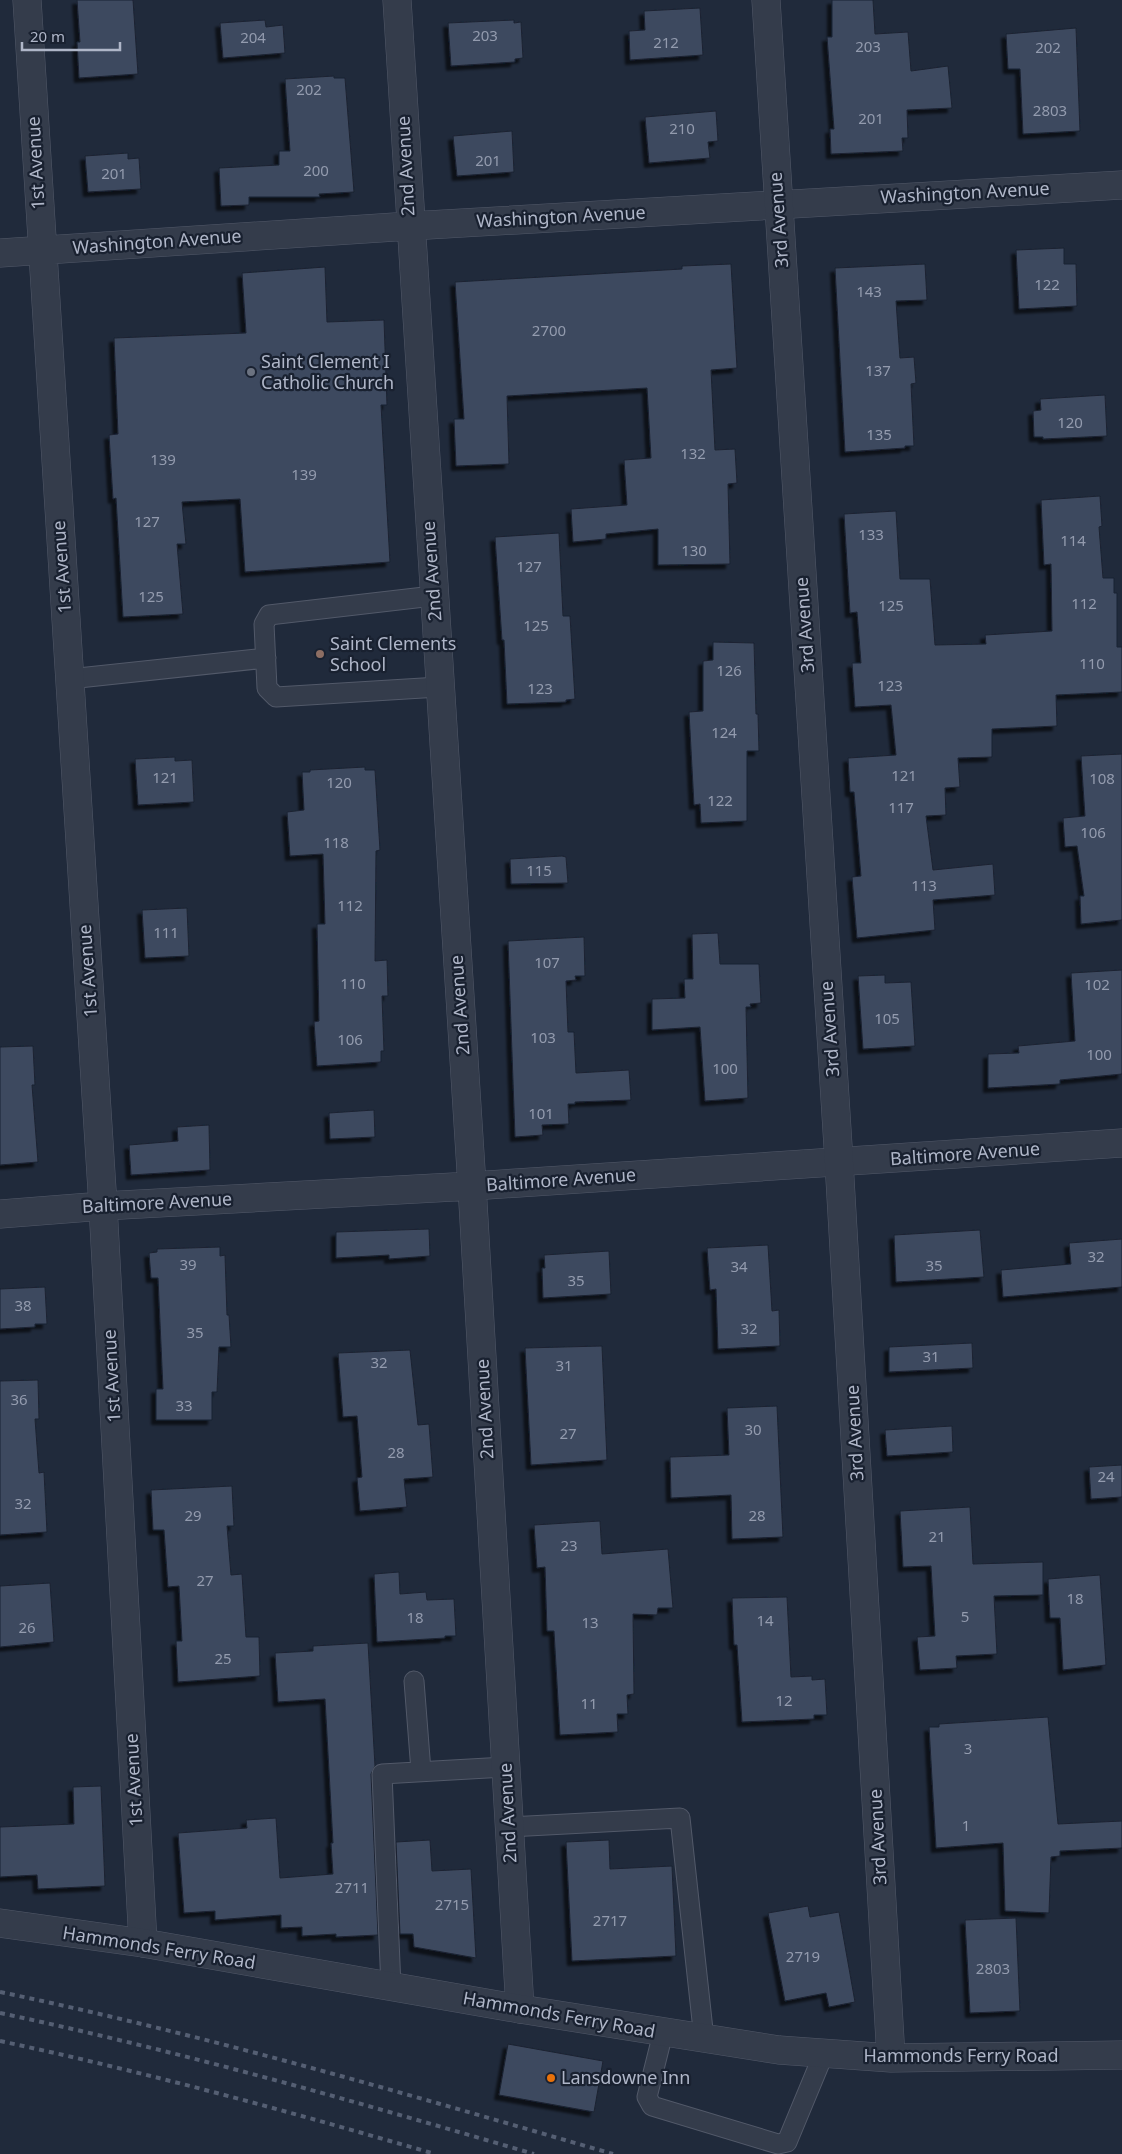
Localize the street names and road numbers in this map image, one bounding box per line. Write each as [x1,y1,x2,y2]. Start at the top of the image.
street label: 2nd Avenue [390,115,420,217]
street label: 1st Avenue [21,116,49,210]
street label: 3rd Avenue [763,171,793,269]
street label: Washington Avenue [880,176,1050,208]
street label: Washington Avenue [476,200,646,232]
street label: Washington Avenue [72,223,242,259]
street label: 1st Avenue [46,520,76,614]
street label: 2nd Avenue [416,520,446,622]
street label: 3rd Avenue [789,576,819,674]
street label: 1st Avenue [72,924,102,1018]
street label: 2nd Avenue [444,954,474,1056]
street label: 3rd Avenue [814,980,844,1078]
street label: Baltimore Avenue [889,1136,1041,1170]
street label: Baltimore Avenue [485,1162,637,1196]
street label: Baltimore Avenue [81,1186,233,1218]
street label: 1st Avenue [97,1329,125,1423]
street label: 2nd Avenue [469,1358,499,1460]
street label: 3rd Avenue [839,1384,869,1482]
street label: 1st Avenue [119,1733,147,1827]
street label: 2nd Avenue [492,1762,522,1864]
street label: 3rd Avenue [862,1788,892,1886]
street label: Hammonds Ferry Road [61,1920,257,1974]
street label: Hammonds Ferry Road [461,1985,657,2043]
street label: Hammonds Ferry Road [864,2043,1058,2067]

